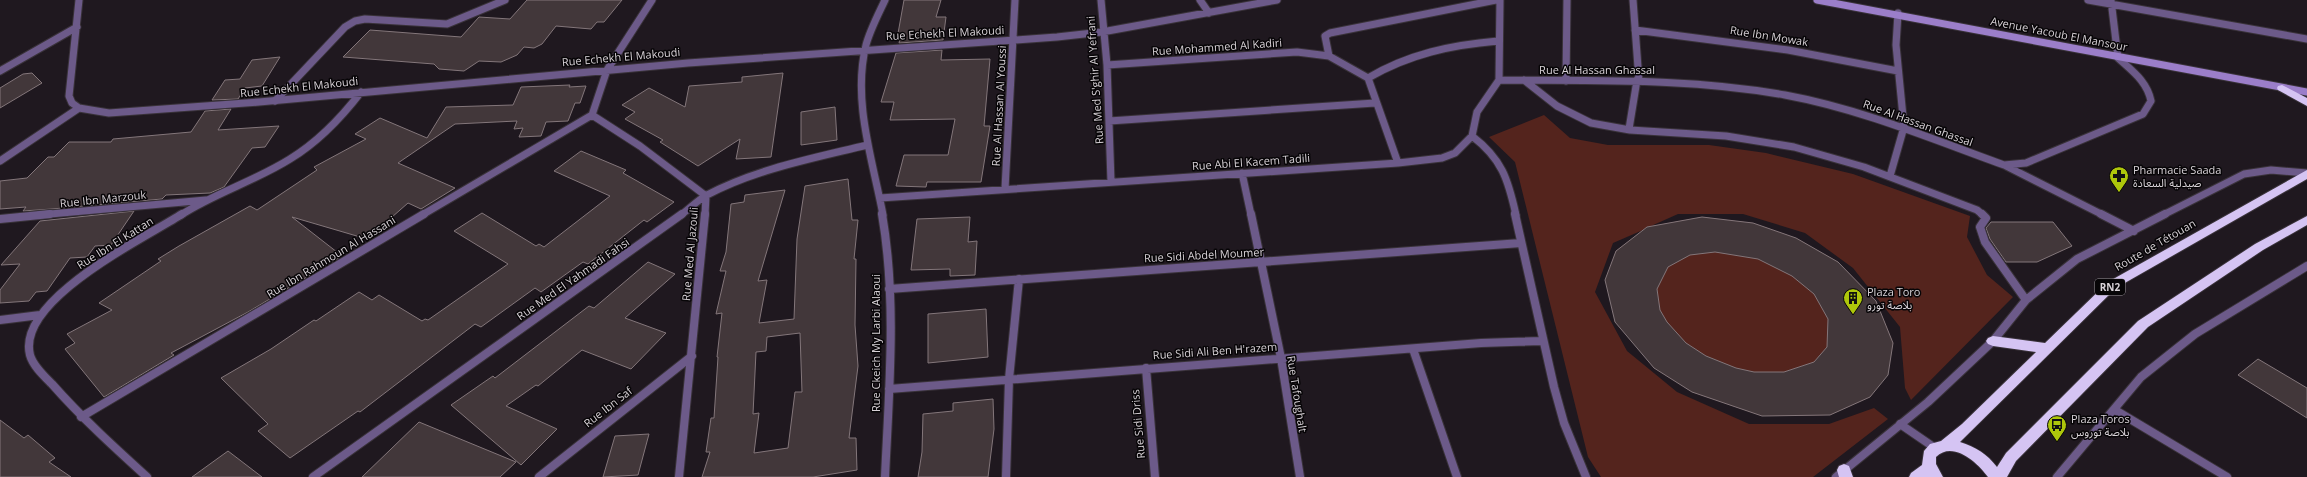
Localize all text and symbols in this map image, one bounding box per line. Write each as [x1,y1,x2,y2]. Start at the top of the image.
street label: Avenue Yacoub El Mansour [1989,13,2129,54]
street label: Rue Med S'ghir Al Yefrani [1083,16,1106,145]
street label: Rue Echekh El Makoudi [885,22,1005,43]
street label: Rue Ibn Mowak [1729,22,1809,49]
street label: Rue Mohammed Al Kadiri [1151,34,1282,59]
street label: Rue Echekh El Makoudi [561,44,681,69]
street label: Rue Al Hassan Al Youssi [988,45,1009,167]
street label: Rue Al Hassan Ghassal [1539,62,1655,77]
street label: Rue Echekh El Makoudi [239,73,359,100]
street label: Rue Al Hassan Ghassal [1861,96,1975,149]
street label: Rue Abi El Kacem Tadili [1191,150,1310,173]
place label: Pharmacie Saada صيدلية السعادة [2133,162,2221,190]
pharmacy icon: Pharmacie Saada صيدلية السعادة [2108,165,2130,193]
street label: Rue Ibn Marzouk [59,186,147,210]
street label: Rue Med Al Jazouli [678,206,701,301]
street label: Rue Ibn Rahmoun Al Hassani [264,212,398,301]
street label: Rue Ibn El Kattan [74,213,156,272]
street label: Route de Tétouan [2111,215,2198,274]
street label: Rue Med El Yahmadi Fahsi [513,234,632,323]
street label: Rue Sidi Abdel Moumer [1144,244,1265,265]
street label: Rue Ckeich My Larbi Alaoui [868,274,883,412]
road number: RN2 [2095,279,2125,295]
place label: Plaza Toro بلاصة تورو [1867,284,1921,312]
building icon: Plaza Toro بلاصة تورو [1842,287,1864,315]
street label: Rue Sidi Ali Ben H'razem [1152,339,1278,362]
street label: Rue Tafoughalt [1284,355,1311,433]
street label: Rue Ibn Saf [580,382,636,430]
street label: Rue Sidi Driss [1127,389,1148,459]
place label: Plaza Toros بلاصة توروس [2071,411,2130,439]
bus stop icon: Plaza Toros بلاصة توروس [2046,414,2068,442]

